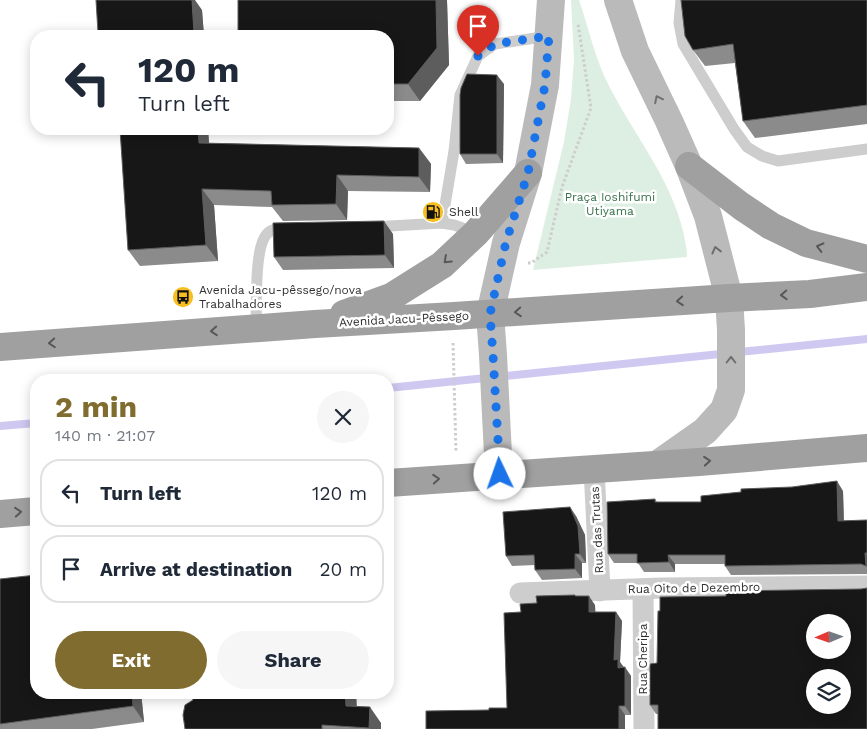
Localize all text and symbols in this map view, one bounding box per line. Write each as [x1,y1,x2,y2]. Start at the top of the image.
pin [457,5,499,56]
icon: arrive [464,12,492,40]
text: 120 m [138,49,239,91]
icon: left [55,50,120,115]
text: Turn left [138,91,230,116]
one-way arrow [654,95,664,104]
park label: Praça Ioshifumi Utiyama [565,190,655,218]
fuel station icon: Shell [421,200,445,224]
place label: Shell [449,205,479,219]
one-way arrow [816,242,824,252]
one-way arrow [712,247,722,255]
one-way arrow [443,254,452,263]
place label: Avenida Jacu-pêssego/nova Trabalhadores [199,283,362,311]
bus stop icon: Avenida Jacu-pêssego/nova Trabalhadores [171,285,195,309]
one-way arrow [779,290,787,300]
one-way arrow [676,295,684,306]
one-way arrow [514,306,522,317]
street label: Avenida Jacu-Pêssego [339,309,469,329]
one-way arrow [210,326,218,337]
one-way arrow [48,337,56,348]
one-way arrow [726,355,736,363]
text: 2 min [55,389,137,424]
button: close [317,391,369,443]
text: 140 m · 21:07 [55,426,155,445]
position arrow [473,447,525,499]
one-way arrow [703,456,711,467]
one-way arrow [432,474,440,485]
icon: left [57,479,85,507]
text: Turn left [100,482,181,505]
text: 120 m [312,482,367,505]
street label: Rua das Trutas [588,486,606,574]
one-way arrow [14,507,22,518]
icon: arrive [57,555,85,583]
text: Arrive at destination [100,558,292,581]
text: 20 m [320,558,367,581]
street label: Rua Oito de Dezembro [628,580,760,596]
north arrow [806,614,851,659]
map controls [806,614,851,714]
street label: Rua Cheripa [636,623,650,694]
button: Exit [55,631,207,689]
button: Share [217,631,369,689]
button: layers [806,669,851,714]

